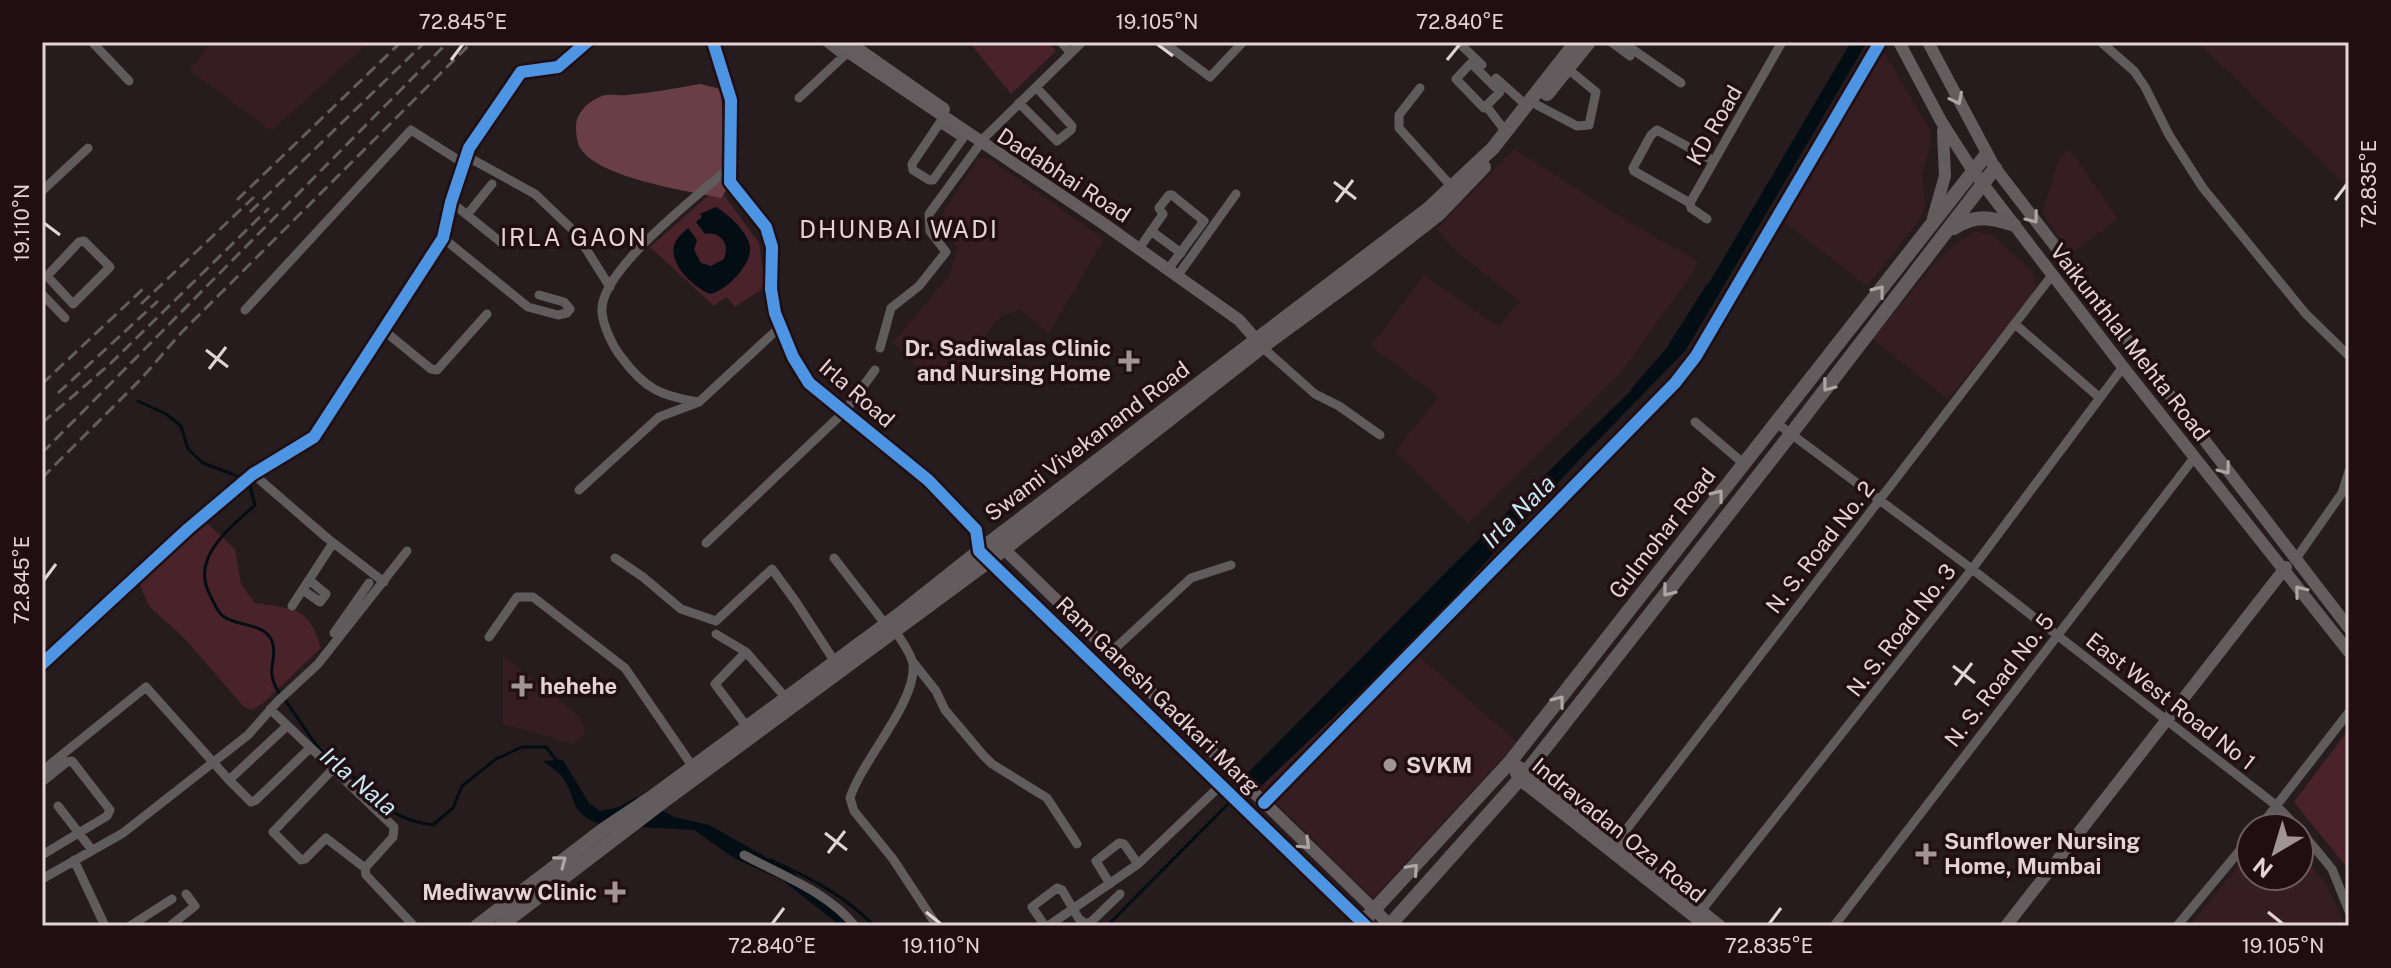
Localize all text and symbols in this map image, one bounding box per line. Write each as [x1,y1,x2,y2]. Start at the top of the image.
text: 72.845°E [419,10,507,34]
text: 19.105°N [1116,10,1198,34]
text: 72.840°E [1416,10,1504,34]
street label: KD Road [1681,81,1747,169]
one-way arrow [1948,90,1963,105]
street label: Dadabhai Road [993,122,1135,228]
text: 72.835°E [2357,140,2381,228]
text: 19.110°N [10,184,34,262]
one-way arrow [2024,209,2038,224]
district label: DHUNBAI WADI [799,215,999,243]
district label: IRLA GAON [500,223,648,251]
street label: Vaikunthlal Mehta Road [2045,238,2215,446]
one-way arrow [1869,285,1883,300]
place label: Dr. Sadiwalas Clinic and Nursing Home [904,335,1111,386]
marker: Dr. Sadiwalas Clinic and Nursing Home [1118,350,1140,372]
street label: Irla Road [814,353,900,433]
street label: Swami Vivekanand Road [980,356,1194,526]
one-way arrow [1823,377,1837,392]
one-way arrow [2216,460,2230,475]
street label: Gulmohar Road [1603,463,1721,603]
water label: Irla Nala [1476,469,1560,553]
street label: N. S. Road No. 2 [1760,476,1880,618]
one-way arrow [1709,489,1723,504]
text: 72.845°E [10,536,34,624]
street label: N. S. Road No. 3 [1841,558,1961,702]
one-way arrow [1663,582,1677,597]
one-way arrow [2295,586,2310,601]
street label: Ram Ganesh Gadkari Marg [1051,591,1265,799]
street label: N. S. Road No. 5 [1939,608,2059,752]
street label: East West Road No 1 [2081,627,2261,775]
place label: hehehe [540,673,617,699]
marker: hehehe [511,675,533,697]
one-way arrow [1549,696,1564,710]
water label: Irla Nala [315,741,403,821]
place label: SVKM [1406,752,1472,778]
street label: Indravadan Oza Road [1527,752,1711,908]
marker: SVKM [1381,756,1399,774]
north arrow [2235,812,2315,892]
place label: Sunflower Nursing Home, Mumbai [1944,828,2140,879]
one-way arrow [1296,834,1310,849]
marker: Sunflower Nursing Home, Mumbai [1915,843,1937,865]
text: N [2248,852,2277,883]
one-way arrow [552,857,567,871]
one-way arrow [1403,864,1418,878]
place label: Mediwavw Clinic [422,879,597,905]
marker: Mediwavw Clinic [604,881,626,903]
text: 72.840°E [728,934,816,958]
text: 19.110°N [902,934,980,958]
text: 72.835°E [1725,934,1813,958]
text: 19.105°N [2242,934,2324,958]

